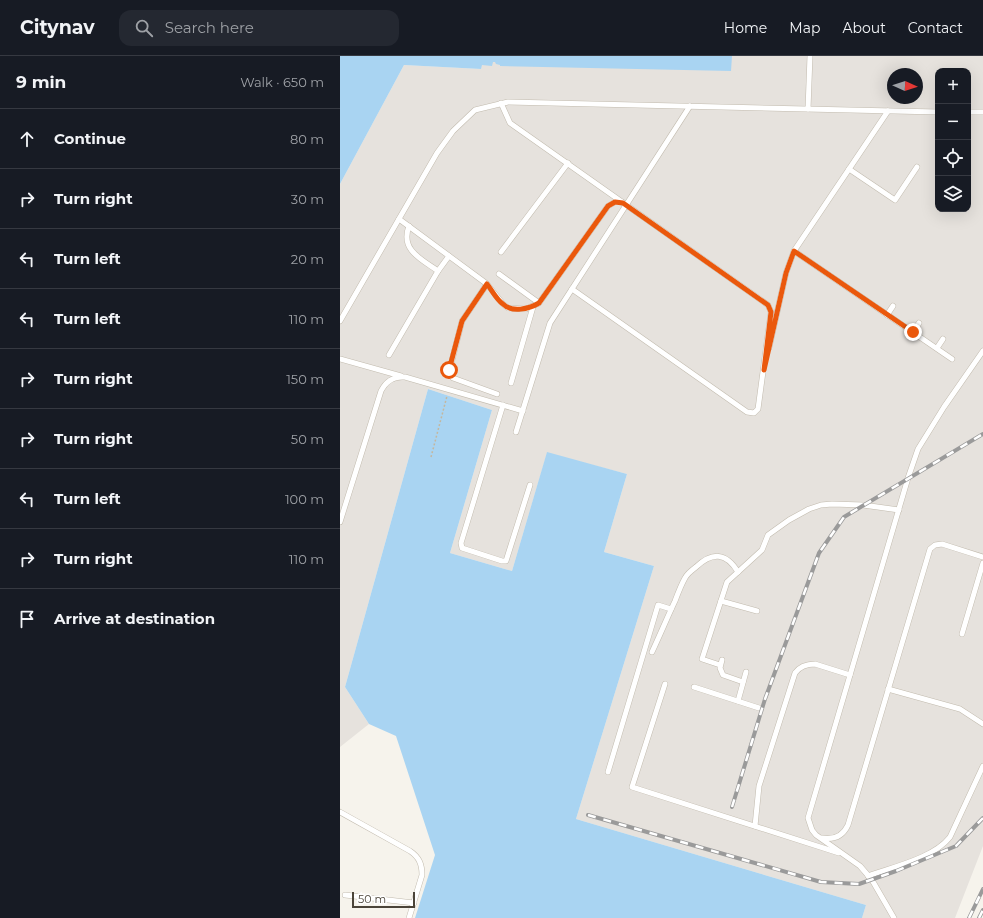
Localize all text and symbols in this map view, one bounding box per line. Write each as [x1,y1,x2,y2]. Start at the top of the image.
search box [119,10,399,46]
text: Citynav [20,16,95,39]
icon: search [133,17,155,39]
text: Search here [165,18,254,37]
text: Home [724,19,767,37]
text: Map [789,19,820,37]
text: About [842,19,886,37]
text: Contact [908,19,963,37]
north arrow [887,68,923,104]
map controls [935,68,971,212]
button: + [935,68,971,104]
text: 9 min [16,72,66,92]
text: Walk · 650 m [240,74,324,90]
button: − [935,104,971,140]
icon: ahead [16,128,38,150]
text: Continue [54,129,126,148]
text: 80 m [290,131,324,147]
button: locate [935,140,971,176]
button: layers [935,176,971,212]
icon: right [16,188,38,210]
text: Turn right [54,189,133,208]
text: 30 m [291,191,324,207]
icon: left [16,248,38,270]
text: Turn left [54,249,121,268]
text: 20 m [291,251,324,267]
icon: left [16,308,38,330]
text: Turn left [54,309,121,328]
text: 110 m [289,311,324,327]
route end [904,323,922,341]
route start [440,361,458,379]
icon: right [16,368,38,390]
text: Turn right [54,369,133,388]
text: 150 m [286,371,324,387]
icon: right [16,428,38,450]
text: Turn right [54,429,133,448]
text: 50 m [291,431,324,447]
icon: left [16,488,38,510]
text: Turn left [54,489,121,508]
text: 100 m [285,491,324,507]
icon: right [16,548,38,570]
text: Turn right [54,549,133,568]
text: 110 m [289,551,324,567]
icon: arrive [16,608,38,630]
text: Arrive at destination [54,609,215,628]
scale bar [352,890,415,909]
text: 50 m [358,892,386,906]

